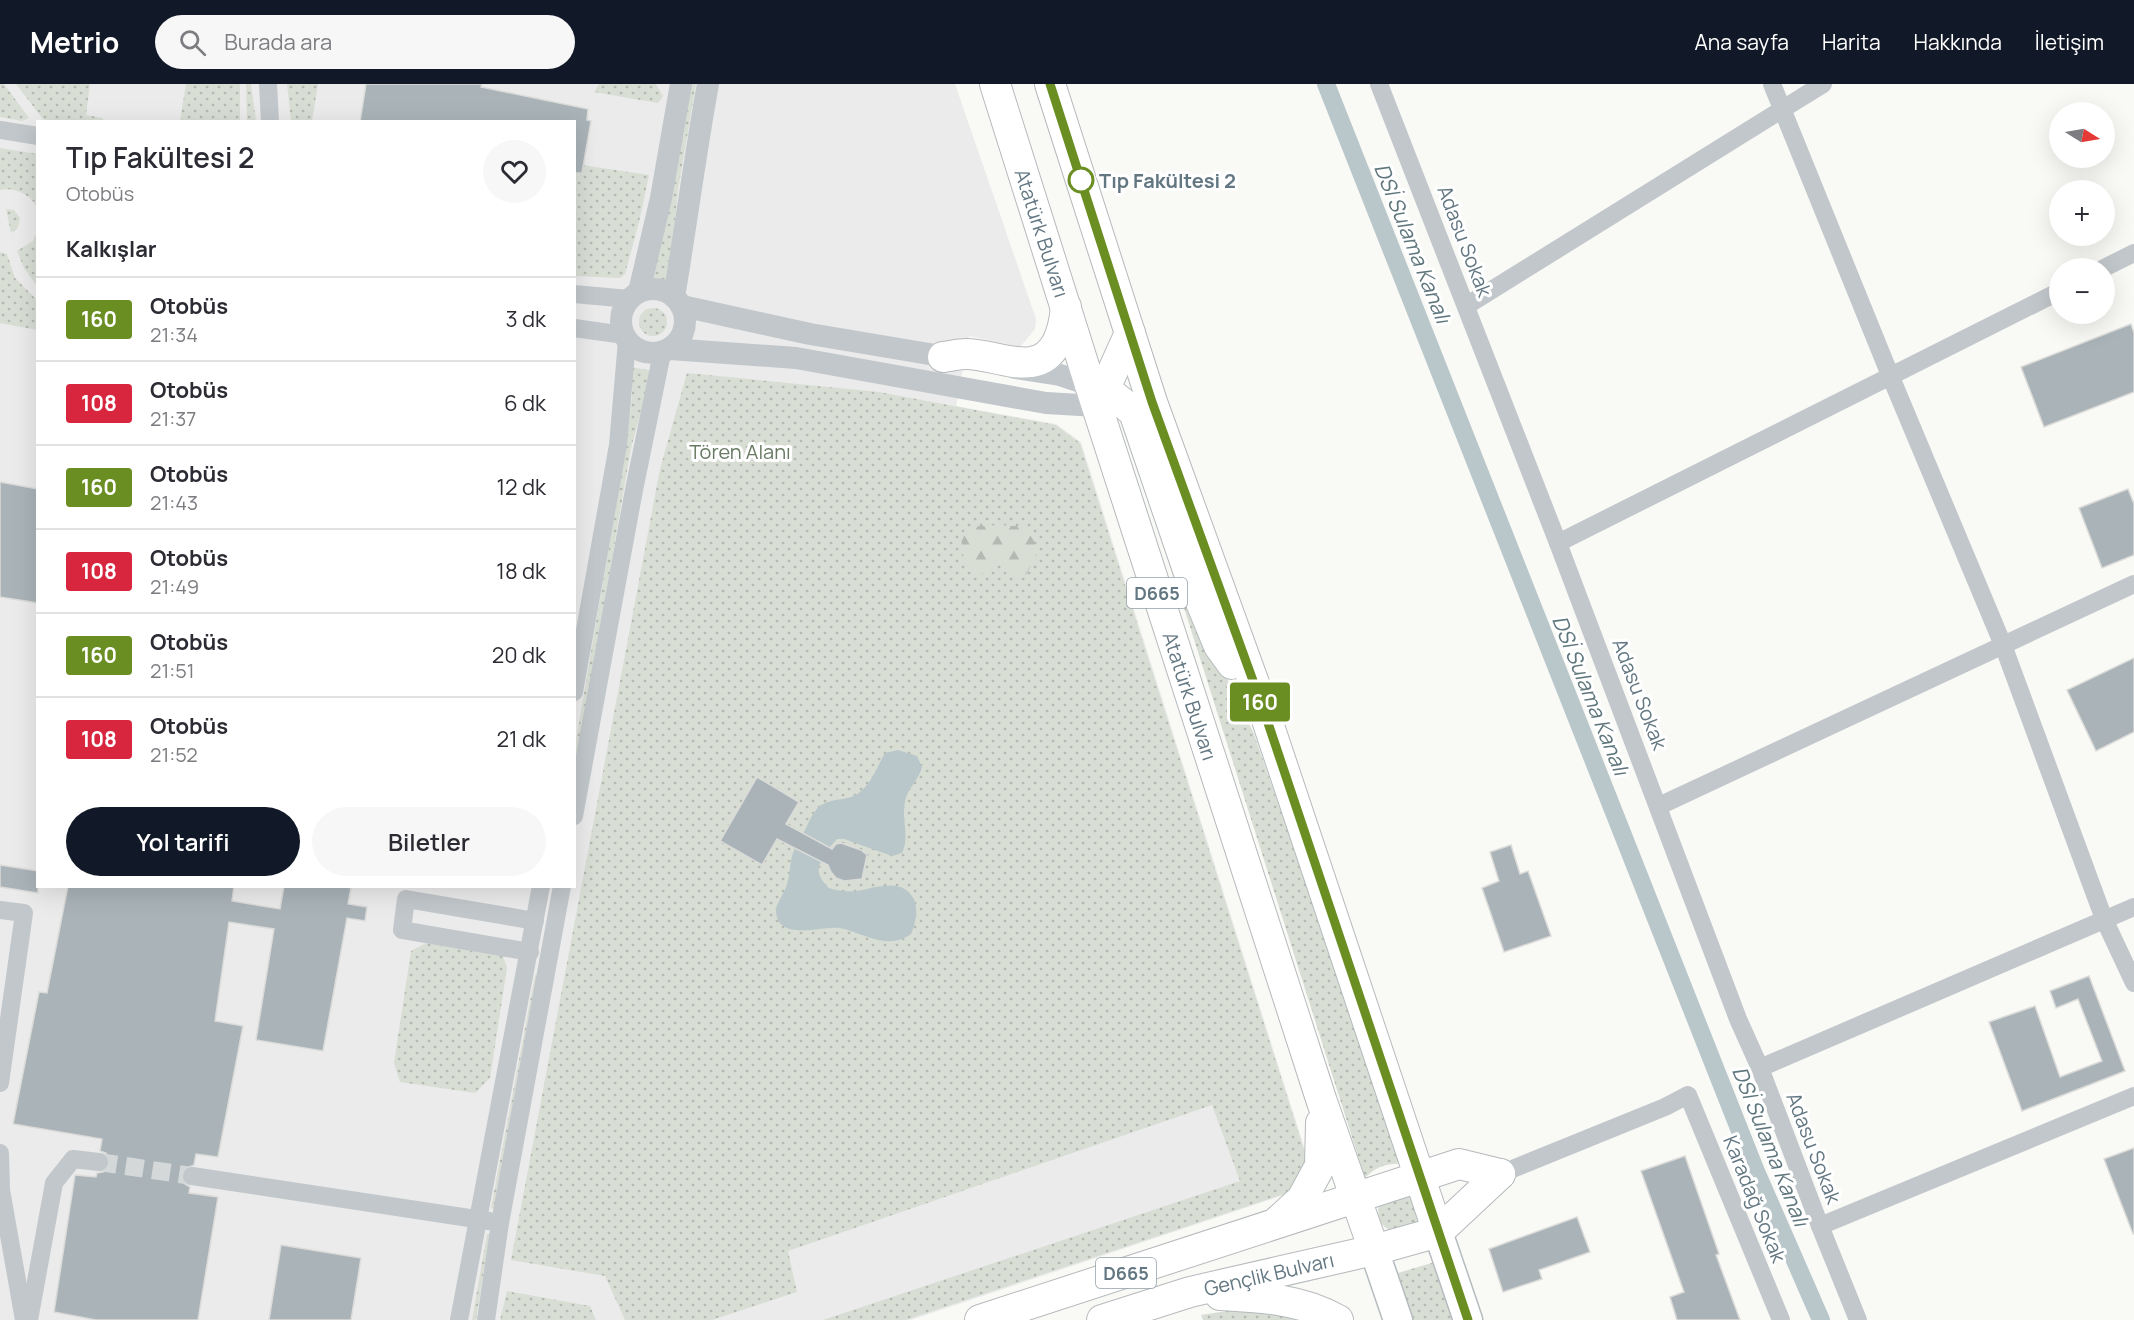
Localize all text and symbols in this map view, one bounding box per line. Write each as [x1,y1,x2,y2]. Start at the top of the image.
search box [155,15,575,69]
text: Metrio [30,23,119,61]
icon: search [176,26,209,59]
text: Burada ara [224,27,332,57]
text: Ana sayfa [1695,28,1789,56]
text: Harita [1822,28,1881,56]
text: Hakkında [1914,28,2002,56]
text: İletişim [2035,28,2104,56]
north arrow [2049,102,2115,168]
map controls [2049,102,2115,324]
text: Tıp Fakültesi 2 [66,138,254,176]
button: heart [483,140,546,203]
water label: DSİ Sulama Kanalı [1368,159,1459,329]
street label: Atatürk Bulvarı [1008,165,1076,301]
marker: Tıp Fakültesi 2 [1068,167,1094,193]
place label: Tıp Fakültesi 2 [1099,167,1236,194]
text: Otobüs [66,180,134,207]
button: + [2049,180,2115,246]
street label: Adasu Sokak [1431,181,1499,302]
text: Kalkışlar [66,234,157,264]
button: − [2049,258,2115,324]
text: Otobüs [150,291,228,321]
text: 3 dk [505,304,546,334]
text: 160 [81,305,117,333]
text: 21:34 [150,321,198,348]
text: Otobüs [150,375,228,405]
text: 6 dk [504,388,546,418]
text: 108 [81,389,117,417]
text: 21:37 [150,405,196,432]
park label: Tören Alanı [689,438,791,465]
text: Otobüs [150,459,228,489]
text: 12 dk [497,472,546,502]
text: 160 [81,473,117,501]
text: 21:43 [150,489,198,516]
text: Otobüs [150,543,228,573]
text: 18 dk [496,556,546,586]
text: 108 [81,557,117,585]
text: 21:49 [150,573,199,600]
road number: D665 [1127,578,1187,608]
water label: DSİ Sulama Kanalı [1546,611,1637,781]
text: Otobüs [150,627,228,657]
street label: Atatürk Bulvarı [1156,628,1224,764]
street label: Adasu Sokak [1606,634,1674,755]
text: 20 dk [492,640,546,670]
text: 160 [81,641,117,669]
text: 21:51 [150,657,195,684]
line badge: 160 [1226,682,1294,722]
text: 160 [1242,688,1278,716]
text: Otobüs [150,711,228,741]
text: 21 dk [497,724,546,754]
text: 108 [81,725,117,753]
text: 21:52 [150,741,198,768]
button: Yol tarifi [66,807,300,876]
button: Biletler [312,807,546,876]
water label: DSİ Sulama Kanalı [1726,1062,1817,1232]
street label: Adasu Sokak [1780,1088,1848,1209]
street label: Karadağ Sokak [1717,1131,1793,1268]
street label: Gençlik Bulvarı [1201,1246,1337,1302]
road number: D665 [1096,1258,1156,1288]

